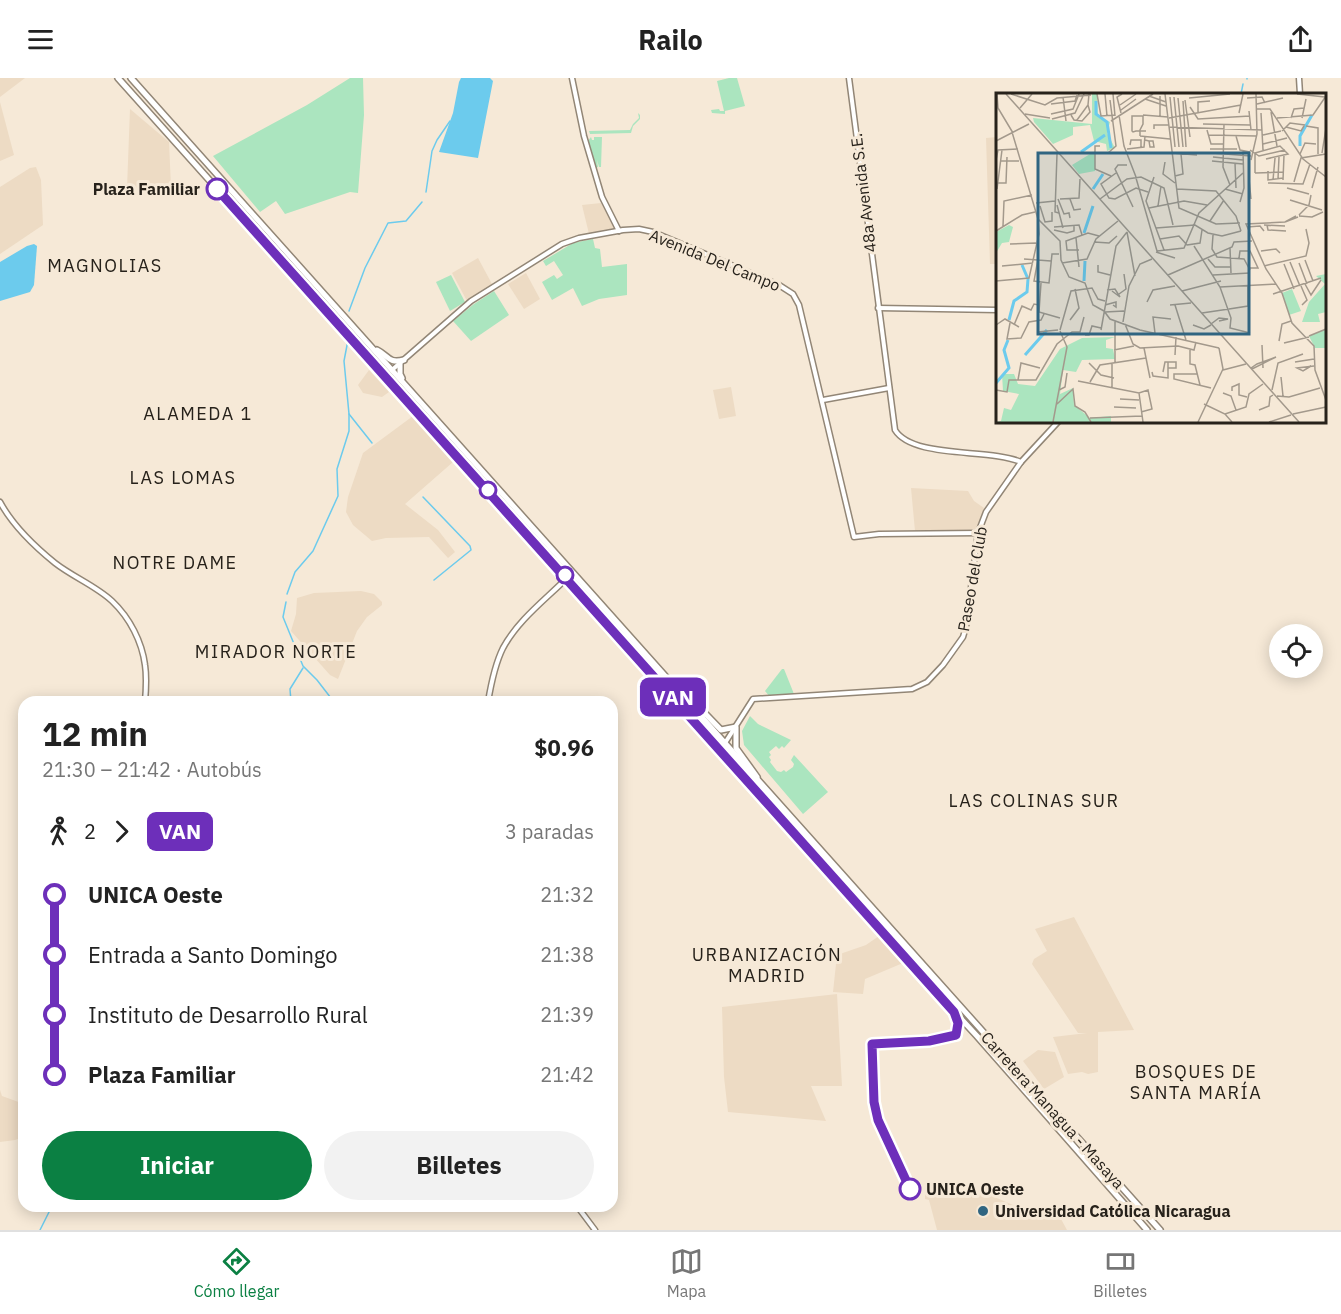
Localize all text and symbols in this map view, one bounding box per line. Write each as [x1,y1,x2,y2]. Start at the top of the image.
text: Railo [638,22,703,57]
icon: menu [24,23,57,56]
icon: share [1284,23,1317,56]
inset map [996,93,1326,423]
street label: 48a Avenida S.E. [846,132,880,254]
marker: Plaza Familiar [206,178,228,200]
place label: Plaza Familiar [93,179,201,199]
street label: Avenida Del Campo [647,225,783,295]
district label: MAGNOLIAS [47,254,163,277]
district label: ALAMEDA 1 [143,402,253,425]
district label: LAS LOMAS [130,466,236,489]
unlabelled marker [479,481,497,499]
street label: Paseo del Club [953,525,991,633]
district label: NOTRE DAME [112,551,238,574]
unlabelled marker [556,566,574,584]
map controls [1269,624,1323,678]
button: locate [1269,624,1323,678]
district label: MIRADOR NORTE [195,640,357,663]
line badge: VAN [638,678,708,716]
text: VAN [652,683,694,711]
text: 12 min [42,712,148,755]
text: $0.96 [534,733,594,762]
text: 21:30 – 21:42 · Autobús [42,756,262,783]
district label: LAS COLINAS SUR [948,789,1120,812]
icon: walk [42,815,75,848]
icon: forward [105,815,138,848]
text: VAN [159,817,201,845]
text: 2 [84,818,96,845]
text: 3 paradas [505,818,594,845]
text: UNICA Oeste [88,880,223,909]
text: 21:32 [540,881,594,908]
text: Entrada a Santo Domingo [88,940,338,969]
text: 21:38 [540,941,594,968]
district label: URBANIZACIÓN MADRID [692,943,842,987]
text: Instituto de Desarrollo Rural [88,1000,368,1029]
text: 21:39 [540,1001,594,1028]
street label: Carretera Managua - Masaya [977,1027,1129,1193]
text: Plaza Familiar [88,1060,236,1089]
district label: BOSQUES DE SANTA MARÍA [1130,1060,1262,1104]
text: 21:42 [540,1061,594,1088]
button: Iniciar [42,1131,312,1200]
button: Billetes [324,1131,594,1200]
marker: UNICA Oeste [899,1178,921,1200]
place label: UNICA Oeste [926,1179,1024,1199]
place label: Universidad Católica Nicaragua [995,1201,1231,1221]
marker: Universidad Católica Nicaragua [976,1204,990,1218]
tab: Cómo llegar [194,1245,279,1301]
tab: Mapa [667,1245,706,1301]
tab: Billetes [1093,1245,1147,1301]

